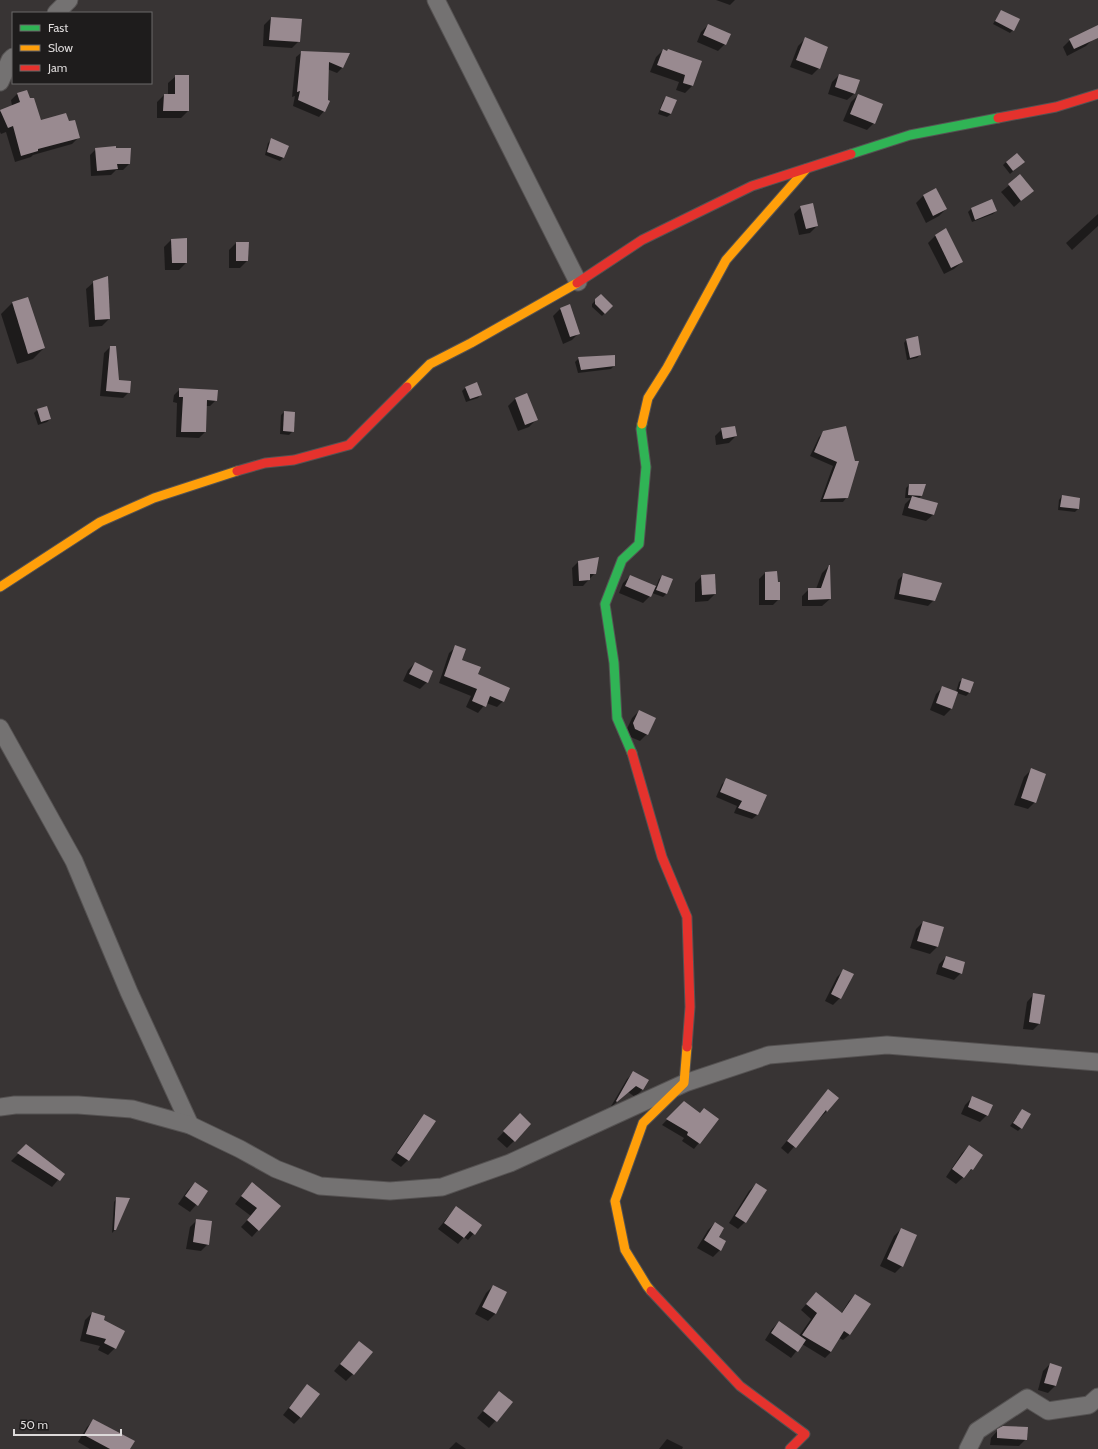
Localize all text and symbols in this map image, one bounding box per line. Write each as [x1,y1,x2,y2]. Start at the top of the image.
legend [12,12,152,84]
text: Fast [48,20,68,35]
text: Slow [48,40,73,55]
text: Jam [47,60,67,75]
scale bar [14,1411,121,1437]
text: 50 m [20,1417,48,1432]

